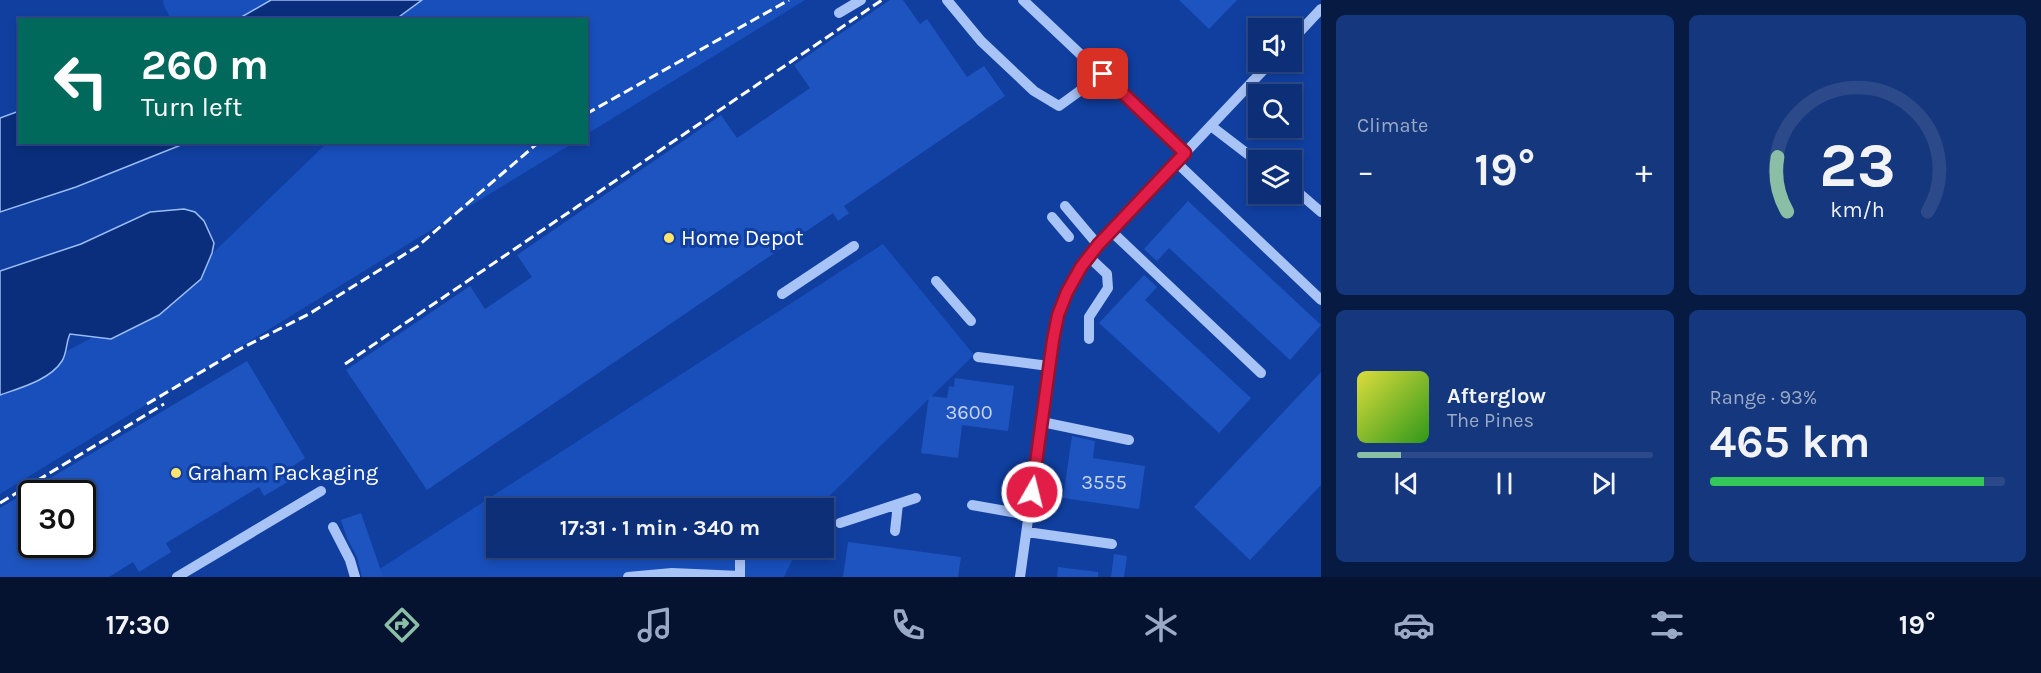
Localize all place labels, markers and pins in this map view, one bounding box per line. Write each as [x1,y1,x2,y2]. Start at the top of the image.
pin [1077,48,1128,99]
place label: Home Depot [681,225,804,251]
marker: Home Depot [662,231,676,245]
place label: Graham Packaging [188,460,379,486]
marker: Graham Packaging [169,466,183,480]

